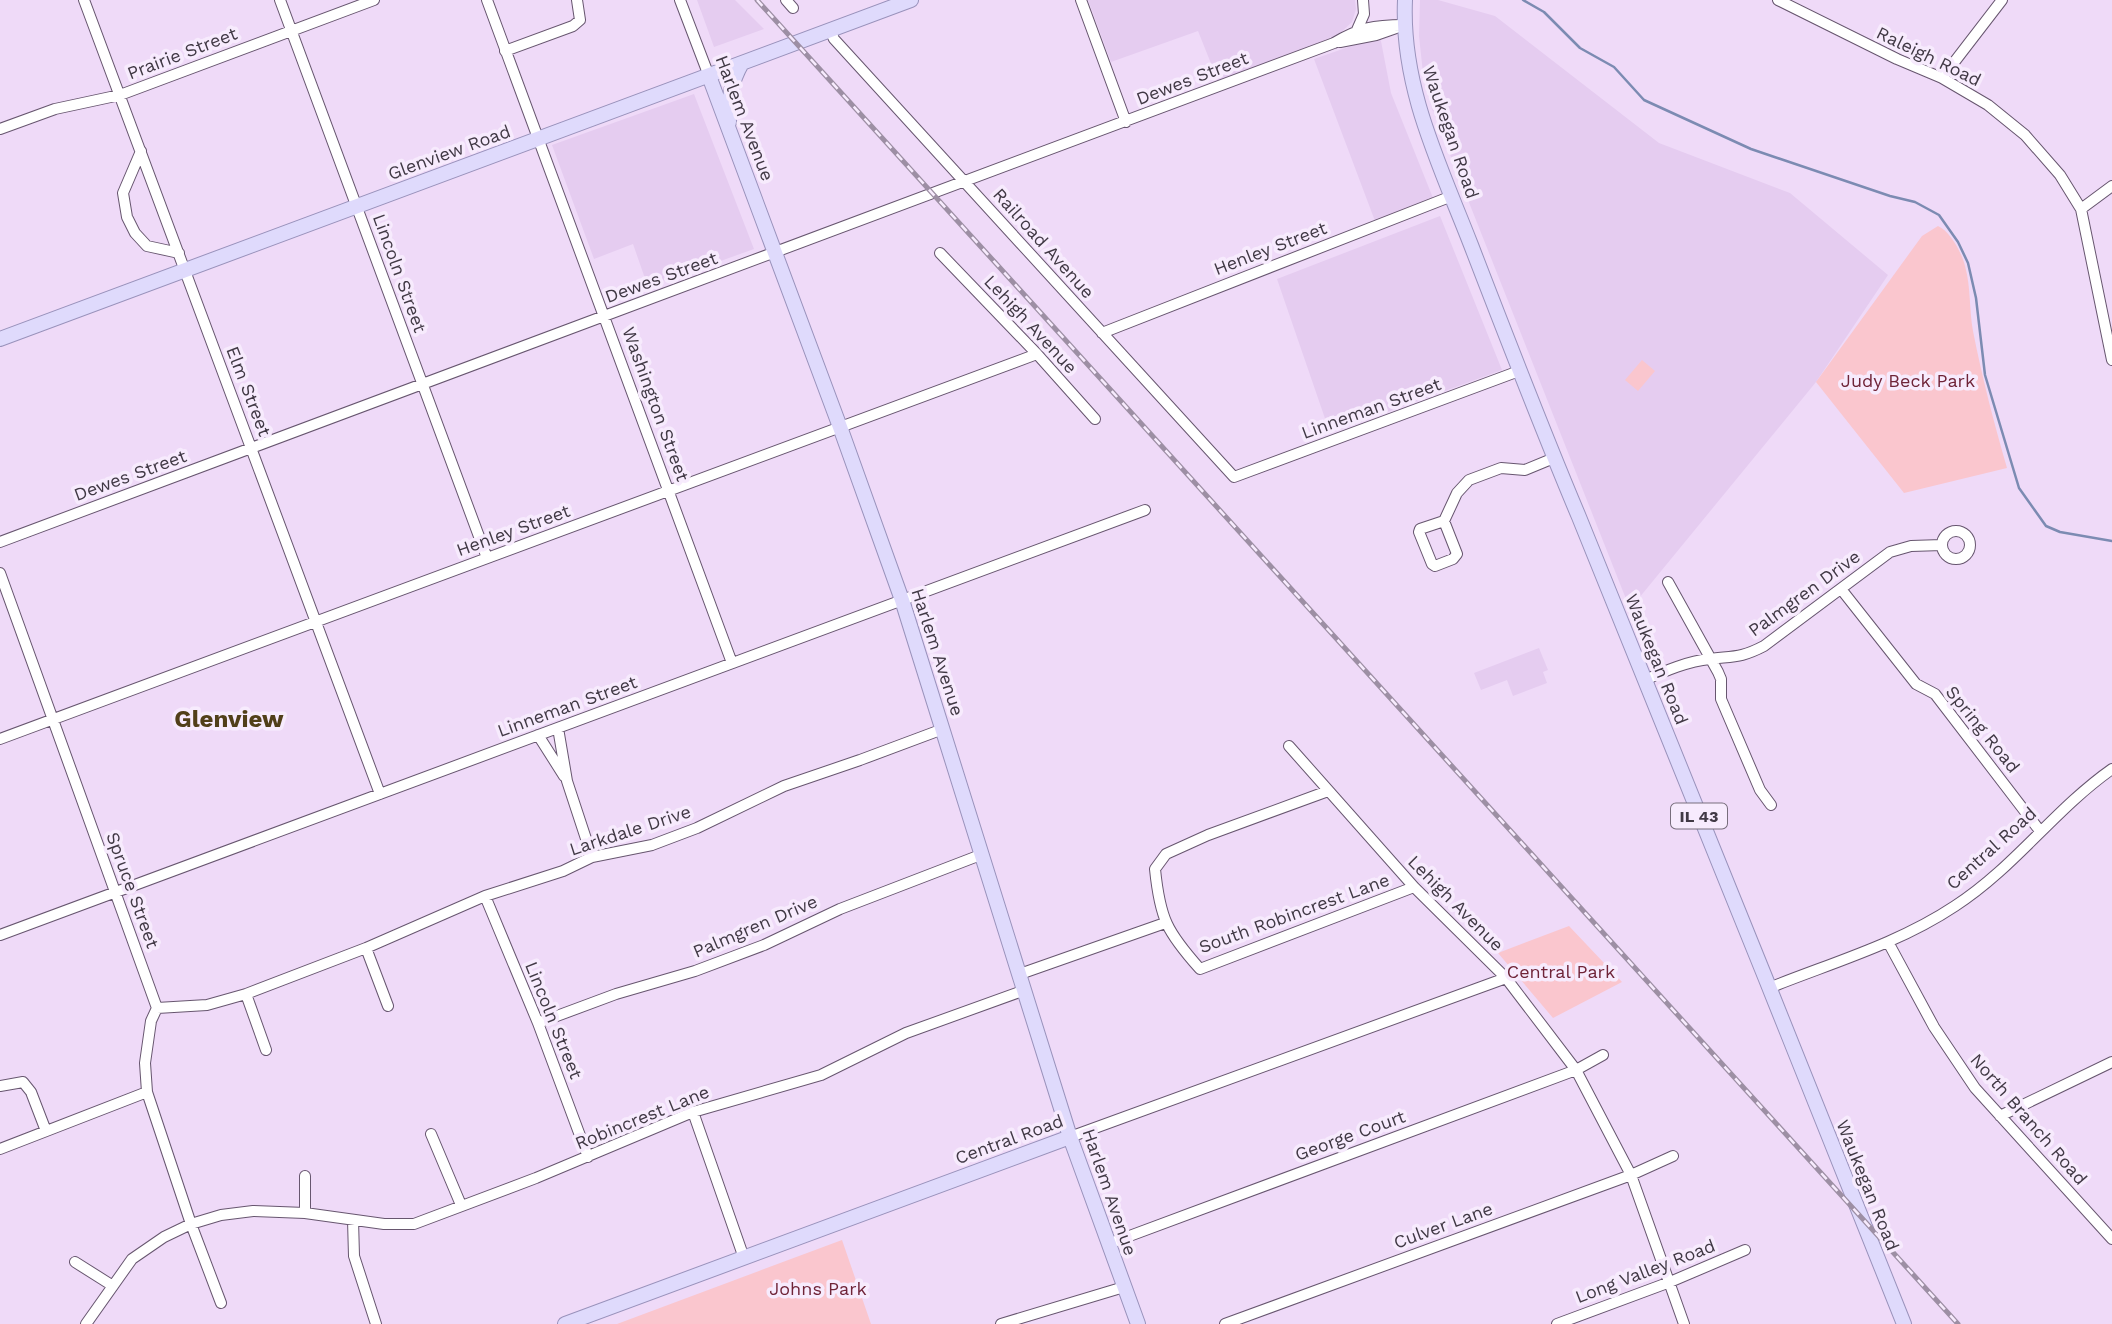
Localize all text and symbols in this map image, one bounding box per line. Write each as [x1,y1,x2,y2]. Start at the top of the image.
street label: Prairie Street [124,22,240,84]
street label: Raleigh Road [1873,22,1985,90]
street label: Dewes Street [1133,47,1251,109]
street label: Harlem Avenue [711,52,779,184]
street label: Waukegan Road [1418,63,1484,201]
street label: Glenview Road [385,120,513,184]
street label: Railroad Avenue [989,184,1099,302]
street label: Lincoln Street [369,211,431,336]
street label: Henley Street [1211,217,1330,279]
street label: Dewes Street [602,247,721,307]
street label: Lehigh Avenue [980,271,1082,377]
street label: Washington Street [618,324,694,484]
street label: Elm Street [222,343,276,439]
park label: Judy Beck Park [1841,370,1975,391]
street label: Linneman Street [1298,373,1444,443]
street label: Dewes Street [71,445,190,505]
street label: Henley Street [453,500,573,560]
street label: Palmgren Drive [1744,545,1864,641]
street label: Harlem Avenue [907,586,969,718]
street label: Waukegan Road [1621,591,1693,727]
street label: Linneman Street [494,671,640,741]
street label: Spring Road [1942,681,2024,777]
district label: Glenview [174,705,284,733]
street label: Larkdale Drive [567,800,693,860]
street label: Central Road [1942,802,2040,894]
road number: IL 43 [1671,804,1727,828]
street label: Spruce Street [102,829,164,951]
street label: Lehigh Avenue [1404,851,1508,955]
street label: South Robincrest Lane [1196,869,1392,957]
street label: Palmgren Drive [690,890,820,962]
street label: Lincoln Street [521,958,587,1082]
park label: Central Park [1507,961,1615,982]
street label: North Branch Road [1966,1049,2092,1189]
street label: Robincrest Lane [572,1081,712,1153]
street label: George Court [1292,1105,1408,1165]
street label: Central Road [952,1110,1066,1168]
street label: Waukegan Road [1832,1117,1904,1253]
street label: Harlem Avenue [1078,1126,1142,1258]
street label: Culver Lane [1391,1197,1495,1253]
street label: Long Valley Road [1572,1235,1718,1307]
park label: Johns Park [769,1278,867,1299]

